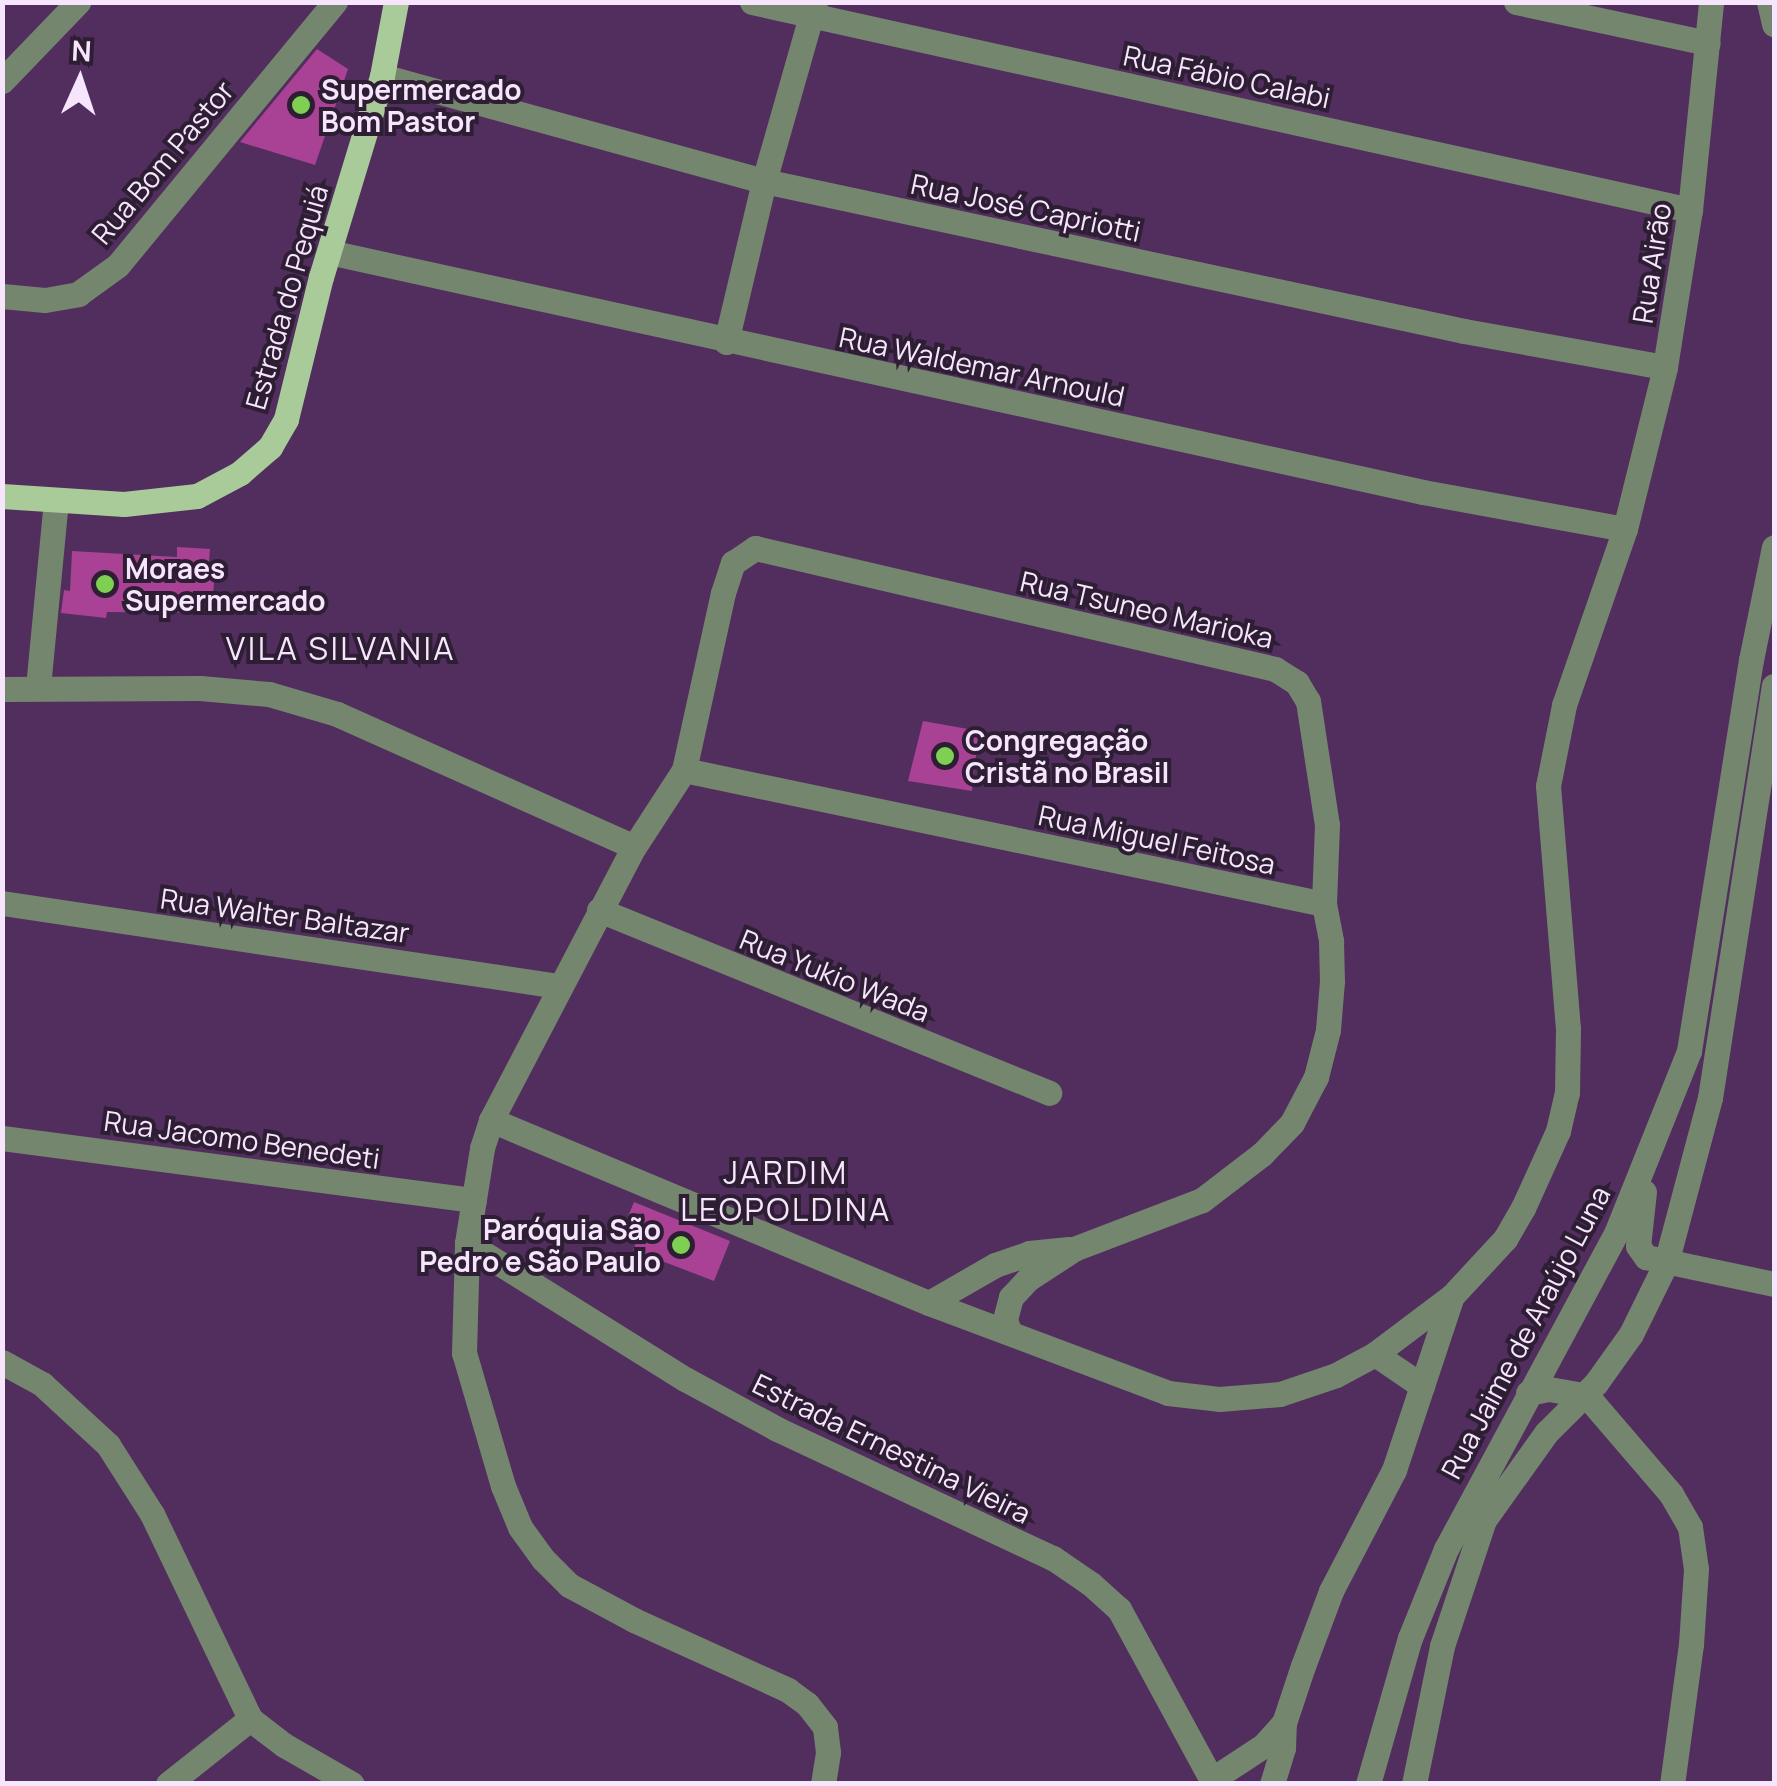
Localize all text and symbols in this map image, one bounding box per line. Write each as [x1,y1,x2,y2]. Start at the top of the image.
north arrow [30,30,130,130]
text: N [71,31,93,70]
street label: Rua Fábio Calabi [1121,38,1333,114]
place label: Supermercado Bom Pastor [321,72,521,138]
street label: Rua Bom Pastor [84,74,240,250]
marker: Supermercado Bom Pastor [290,94,312,116]
street label: Rua José Capriotti [908,166,1144,248]
street label: Estrada do Pequiá [238,181,334,413]
street label: Rua Airão [1625,200,1677,326]
street label: Rua Waldemar Arnould [836,319,1128,413]
place label: Moraes Supermercado [125,551,325,617]
street label: Rua Tsuneo Marioka [1017,564,1277,654]
marker: Moraes Supermercado [94,573,116,595]
district label: VILA SILVANIA [226,629,456,667]
place label: Congregação Cristã no Brasil [965,723,1169,789]
marker: Congregação Cristã no Brasil [934,745,956,767]
street label: Rua Miguel Feitosa [1036,797,1278,881]
street label: Rua Walter Baltazar [158,881,412,949]
street label: Rua Yukio Wada [735,922,935,1028]
street label: Rua Jacomo Benedeti [102,1103,382,1175]
district label: JARDIM LEOPOLDINA [680,1154,892,1229]
street label: Rua Jaime de Araújo Luna [1434,1180,1616,1484]
place label: Paróquia São Pedro e São Paulo [419,1212,661,1278]
marker: Paróquia São Pedro e São Paulo [670,1234,692,1256]
street label: Estrada Ernestina Vieira [748,1366,1036,1530]

